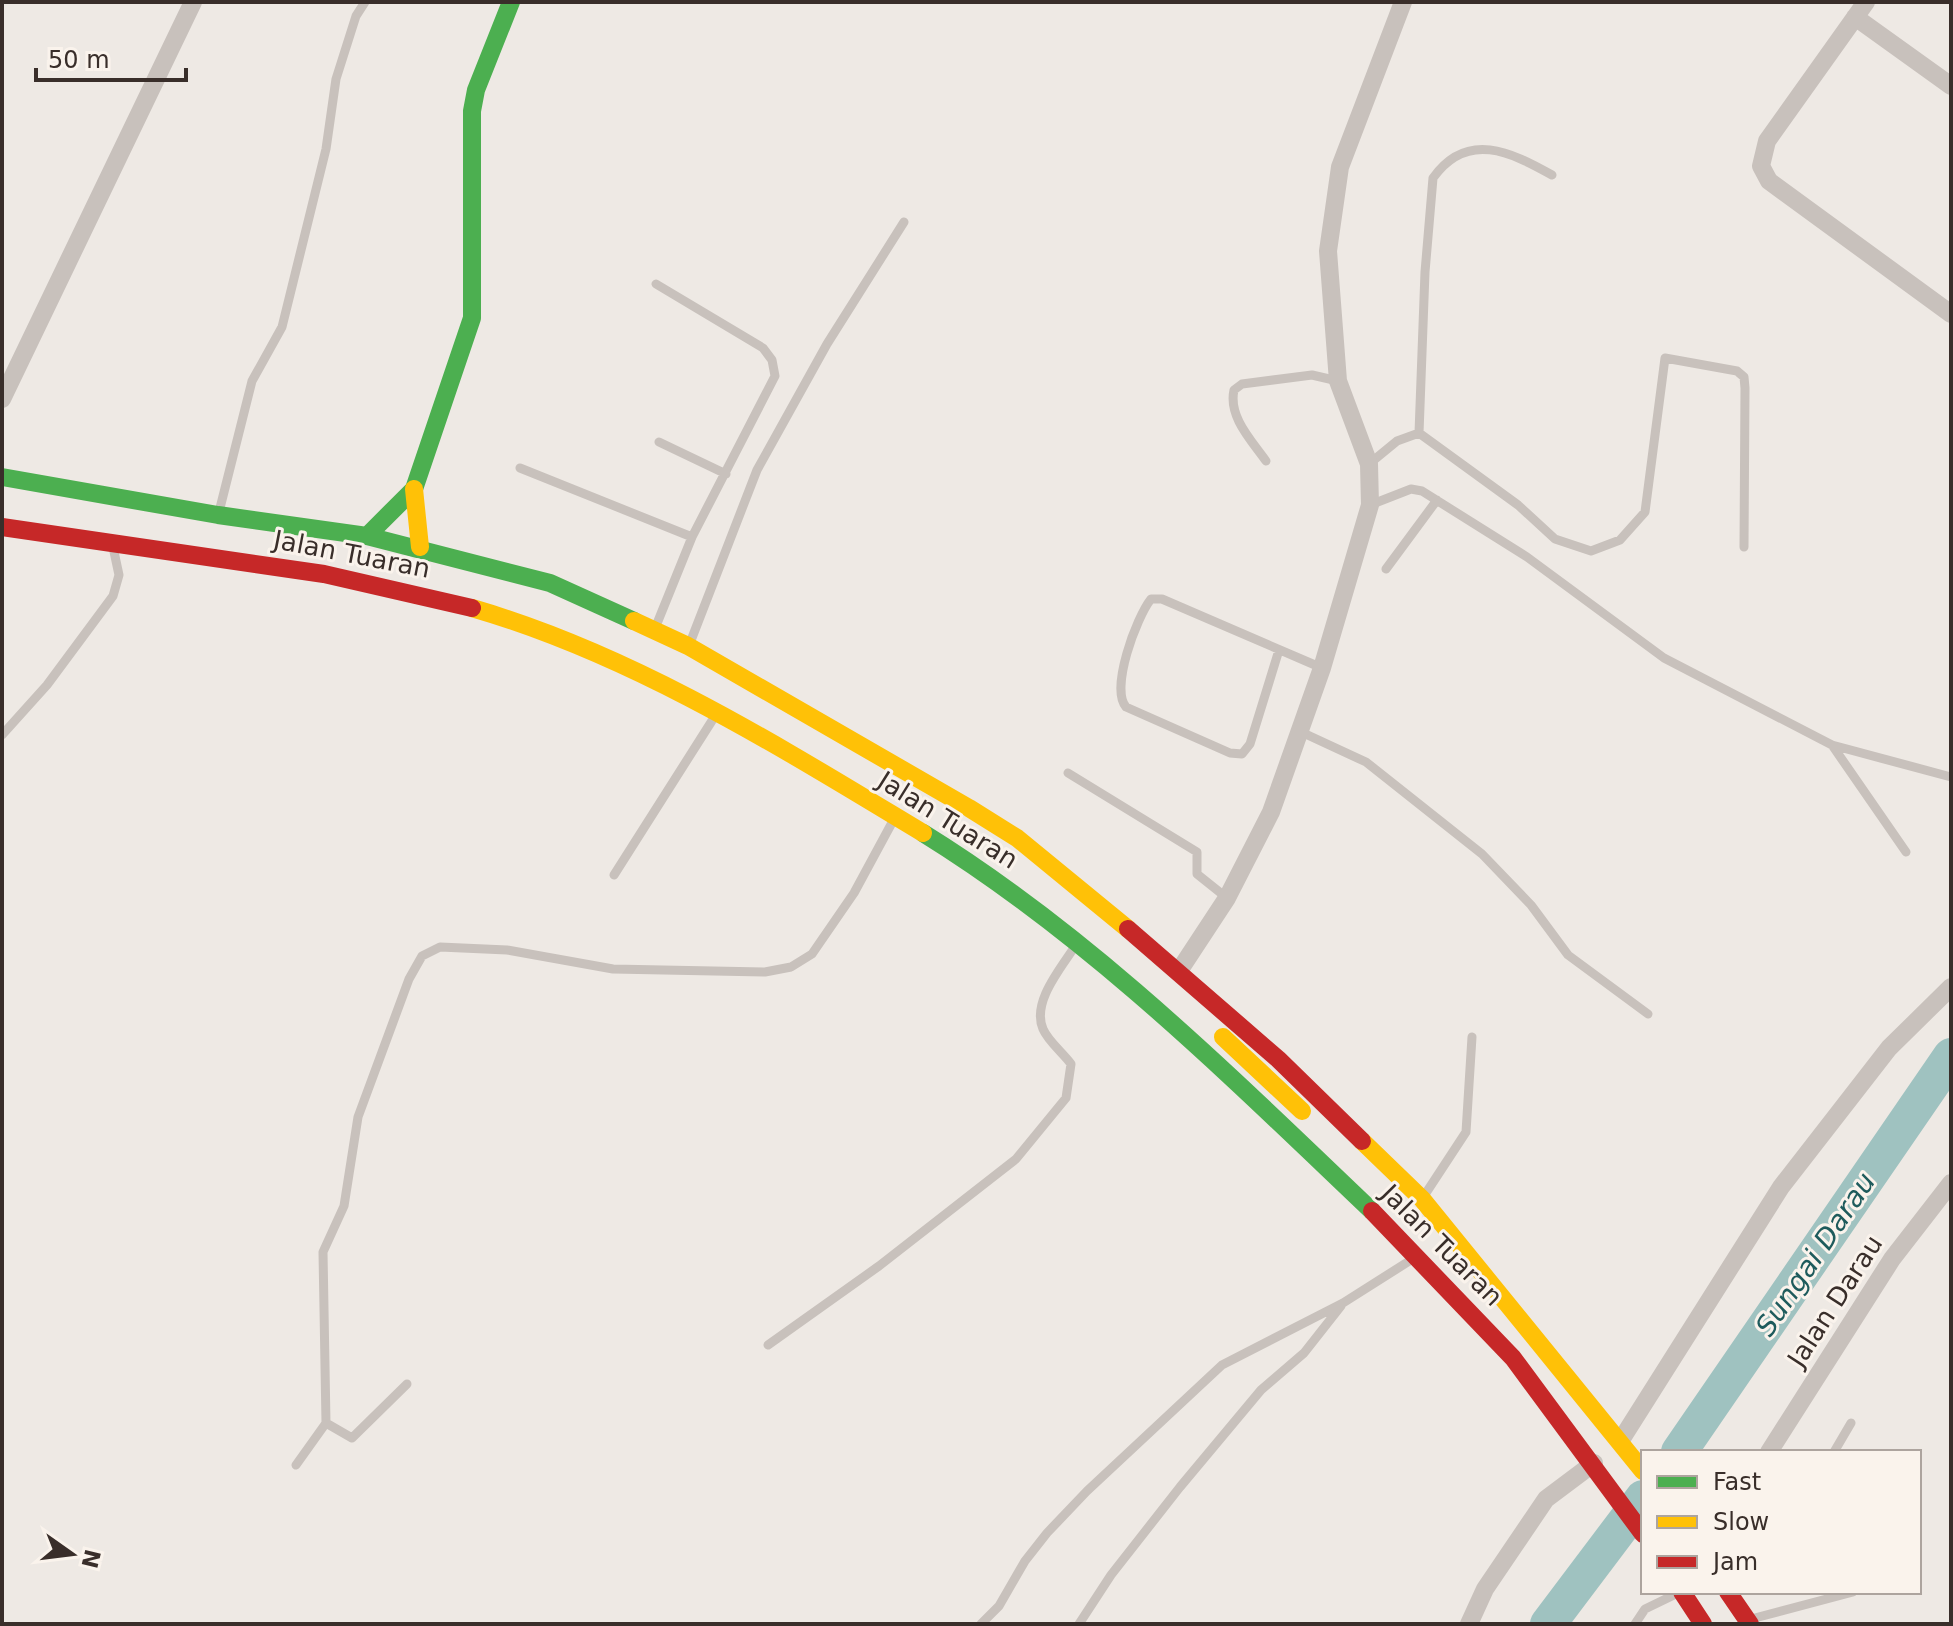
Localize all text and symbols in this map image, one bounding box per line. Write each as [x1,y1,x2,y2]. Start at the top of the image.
scale bar [36,32,186,82]
text: 50 m [48,46,110,74]
street label: Jalan Tuaran [269,524,433,584]
street label: Jalan Tuaran [871,764,1023,875]
water label: Sungai Darau [1749,1166,1882,1342]
street label: Jalan Tuaran [1374,1177,1509,1312]
street label: Jalan Darau [1780,1230,1889,1374]
legend [1641,1450,1921,1594]
text: Fast [1713,1468,1761,1496]
text: Slow [1713,1508,1769,1536]
north arrow [32,1514,112,1594]
text: N [77,1547,105,1571]
text: Jam [1711,1548,1758,1576]

